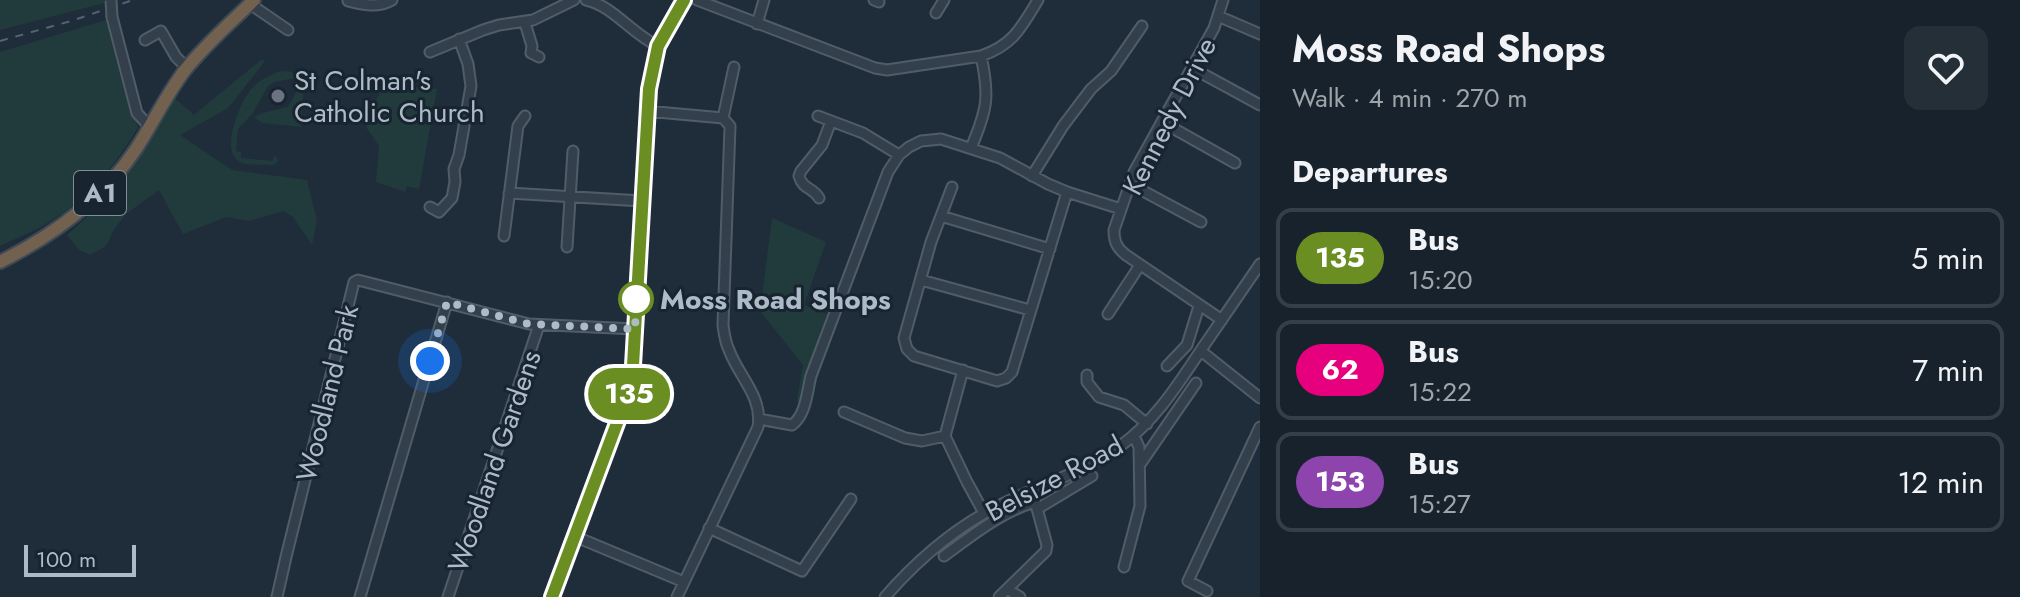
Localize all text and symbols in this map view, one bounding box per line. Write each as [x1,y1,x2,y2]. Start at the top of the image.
text: Moss Road Shops [1292,21,1605,76]
button: heart [1904,26,1988,110]
street label: Kennedy Drive [1112,30,1227,202]
place label: St Colman's Catholic Church [294,60,485,133]
text: Walk · 4 min · 270 m [1292,79,1528,117]
marker: St Colman's Catholic Church [269,87,287,105]
text: Departures [1292,150,1448,193]
road number: A1 [74,171,126,215]
text: Bus [1408,218,1459,261]
text: 135 [1315,237,1365,278]
text: 5 min [1911,237,1984,280]
text: 15:20 [1408,261,1473,299]
place label: Moss Road Shops [660,279,891,320]
marker: Moss Road Shops [619,282,653,316]
street label: Woodland Park [286,300,369,486]
text: Bus [1408,330,1459,373]
your location [410,341,450,381]
street label: Woodland Gardens [437,345,552,578]
text: 62 [1321,349,1359,390]
text: 7 min [1912,349,1984,392]
line badge: 135 [583,368,675,420]
text: 135 [604,373,654,414]
text: 15:22 [1408,373,1472,411]
street label: Belsize Road [978,425,1130,532]
text: Bus [1408,442,1459,485]
text: 153 [1315,461,1365,502]
text: 12 min [1897,461,1984,504]
text: 15:27 [1408,485,1471,523]
scale bar [24,541,136,577]
text: 100 m [36,543,96,575]

